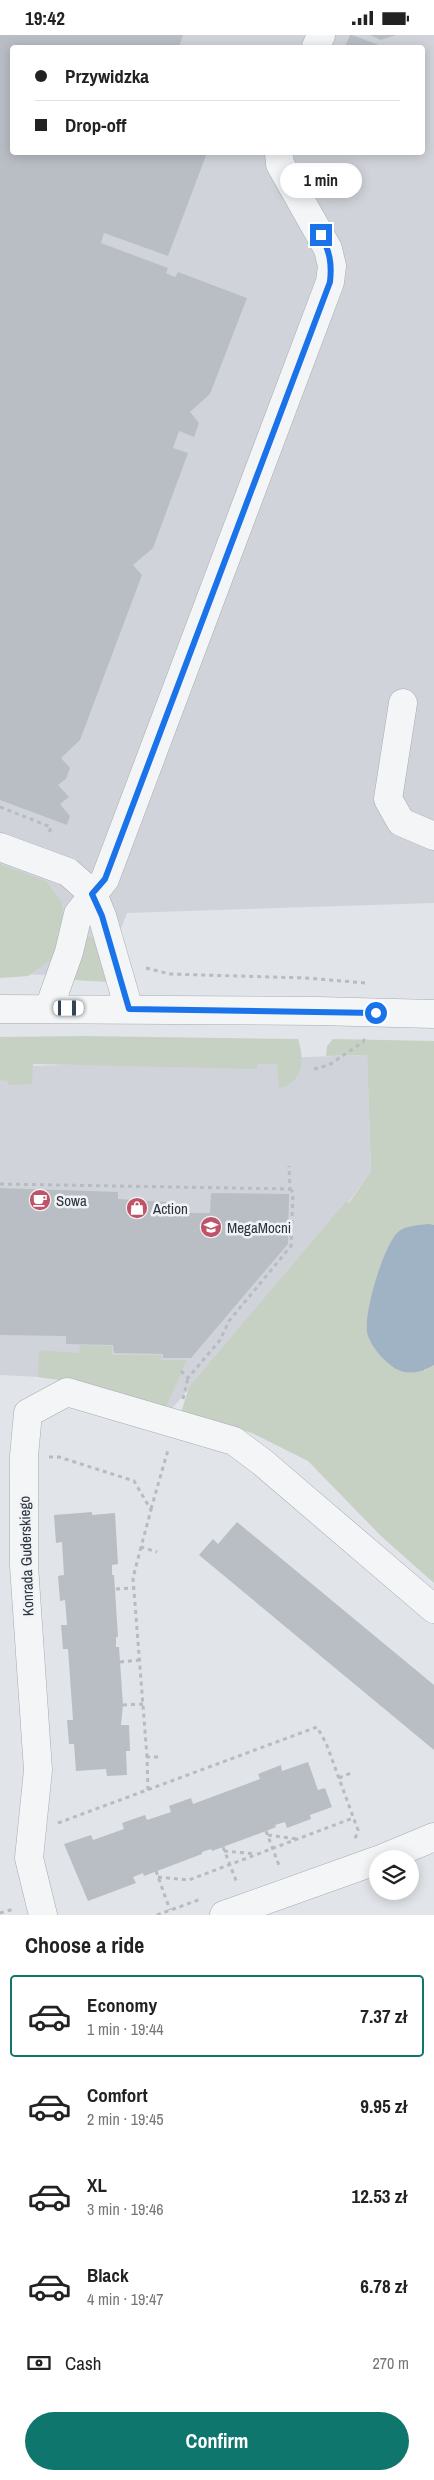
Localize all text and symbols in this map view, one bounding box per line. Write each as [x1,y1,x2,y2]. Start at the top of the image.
text: 19:42 [25,5,65,31]
text: Przywidzka [65,63,149,89]
text: Drop-off [65,112,126,138]
callout: 1 min [280,163,362,197]
text: 1 min [304,169,338,191]
route end [310,224,332,246]
car [54,1001,84,1016]
route start [365,1002,387,1024]
cafe icon: Sowa [28,1188,52,1212]
place label: Sowa [56,1190,87,1211]
shop icon: Action [125,1196,149,1220]
place label: Action [152,1198,188,1219]
school or university icon: MegaMocni [199,1215,223,1239]
place label: MegaMocni [227,1217,291,1238]
street label: Konrada Guderskiego [13,1495,39,1617]
map controls [369,1850,419,1900]
button: layers [369,1850,419,1900]
text: Choose a ride [25,1930,144,1960]
text: Economy [87,1992,157,2018]
icon: car [27,1994,72,2039]
text: 7.37 zł [360,2003,407,2029]
text: 1 min · 19:44 [87,2018,164,2040]
text: Comfort [87,2082,148,2108]
icon: car [27,2084,72,2129]
text: 9.95 zł [360,2093,407,2119]
text: 2 min · 19:45 [87,2108,164,2130]
text: XL [87,2172,107,2198]
icon: car [27,2174,72,2219]
text: 12.53 zł [352,2183,407,2209]
text: 3 min · 19:46 [87,2198,164,2220]
text: Black [87,2262,129,2288]
icon: car [27,2264,72,2309]
text: 6.78 zł [360,2273,407,2299]
text: 4 min · 19:47 [87,2288,164,2310]
icon: cash [25,2349,53,2377]
text: Cash [65,2350,101,2376]
text: 270 m [373,2352,409,2374]
button: Confirm [25,2412,409,2470]

